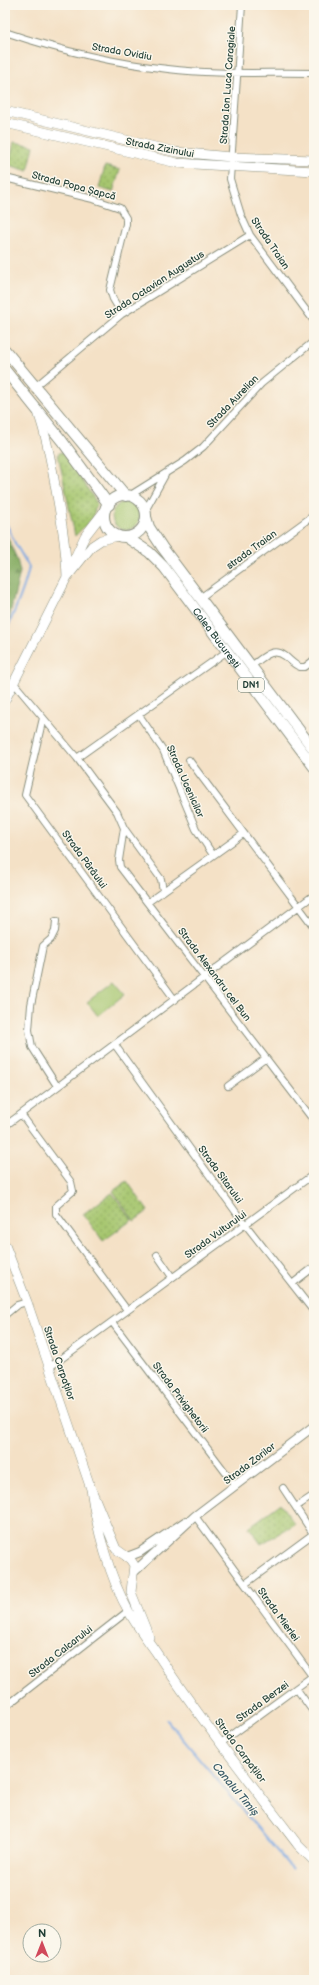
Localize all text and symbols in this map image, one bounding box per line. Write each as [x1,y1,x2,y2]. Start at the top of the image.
street label: Strada Ion Luca Caragiale [218,26,238,144]
street label: Strada Ovidiu [91,41,153,63]
street label: Strada Zizinului [125,135,195,160]
street label: Strada Popa Șapcă [30,169,117,203]
street label: Strada Traian [248,215,292,272]
street label: Strada Octavian Augustus [103,248,207,321]
street label: Strada Aurelian [204,372,261,431]
street label: strada Traian [224,527,279,572]
street label: Calea București [190,606,243,671]
road number: DN1 [238,678,264,692]
street label: Strada Ucenicilor [164,743,207,820]
street label: Strada Pârâului [59,828,109,891]
street label: Strada Alexandru cel Bun [175,926,253,1024]
street label: Strada Sitarului [195,1143,245,1206]
street label: Strada Vulturului [182,1208,249,1261]
street label: Strada Carpaților [41,1325,77,1402]
street label: Strada Privighetorii [150,1360,211,1435]
street label: Strada Zorilor [221,1440,278,1487]
street label: Strada Mierlei [255,1585,302,1644]
street label: Strada Calcarului [26,1623,95,1680]
street label: Strada Berzei [234,1679,291,1725]
street label: Strada Carpaților [212,1716,268,1785]
water label: Canalul Timiș [210,1760,262,1819]
north arrow [22,1923,62,1963]
text: N [38,1927,46,1940]

